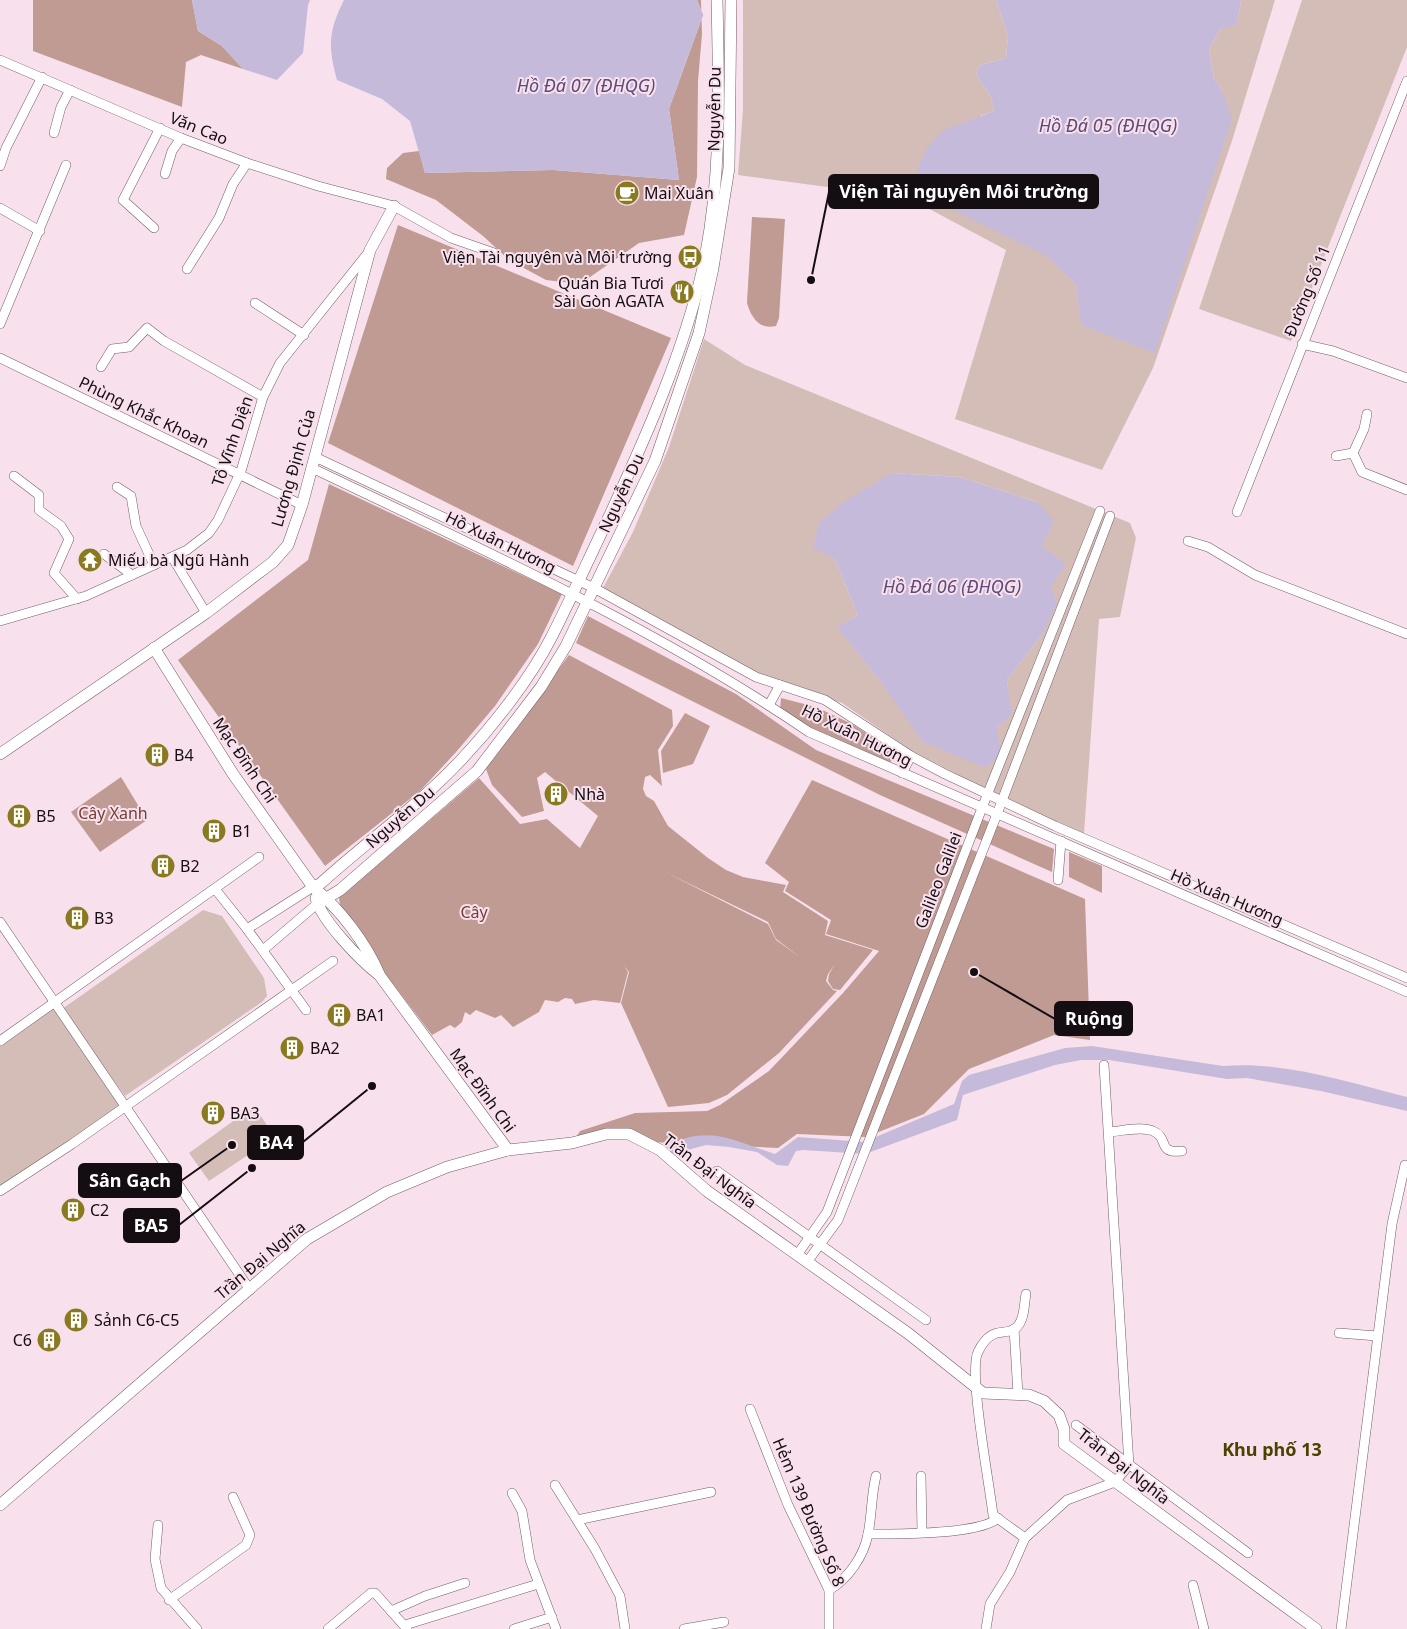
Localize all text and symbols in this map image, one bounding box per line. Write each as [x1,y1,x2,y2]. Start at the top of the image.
street label: Nguyễn Du [702,66,726,152]
water label: Hồ Đá 07 (ĐHQG) [517,73,655,97]
street label: Văn Cao [167,106,231,150]
water label: Hồ Đá 05 (ĐHQG) [1039,113,1177,137]
callout: Viện Tài nguyên Môi trường [829,175,1098,208]
text: Viện Tài nguyên Môi trường [839,179,1089,203]
cafe icon: Mai Xuân [614,180,640,206]
place label: Mai Xuân [644,182,714,204]
street label: Đường Số 11 [1279,242,1335,340]
bus stop icon: Viện Tài nguyên và Môi trường [677,244,703,270]
place label: Viện Tài nguyên và Môi trường [443,246,672,268]
place label: Quán Bia Tươi Sài Gòn AGATA [554,272,665,312]
restaurant icon: Quán Bia Tươi Sài Gòn AGATA [669,279,695,305]
street label: Phùng Khắc Khoan [75,371,213,453]
street label: Tô Vĩnh Diện [206,393,258,489]
street label: Lương Định Của [266,407,320,529]
street label: Nguyễn Du [593,450,649,536]
street label: Hồ Xuân Hương [442,506,560,578]
temple icon: Miếu bà Ngũ Hành [77,547,103,573]
place label: Miếu bà Ngũ Hành [108,549,249,571]
water label: Hồ Đá 06 (ĐHQG) [883,574,1021,598]
street label: Hồ Xuân Hương [798,699,916,771]
street label: Mạc Đĩnh Chi [208,713,282,807]
building icon: B4 [144,742,170,768]
place label: B4 [174,744,194,766]
street label: Nguyễn Du [361,781,439,853]
building icon: Nhà [543,781,569,807]
place label: Nhà [574,783,605,805]
park label: Cây Xanh [78,802,148,824]
building icon: B5 [6,803,32,829]
place label: B5 [36,805,56,827]
building icon: B1 [201,818,227,844]
place label: B1 [232,820,252,842]
street label: Galileo Galilei [909,828,967,932]
building icon: B2 [150,853,176,879]
place label: B2 [180,855,200,877]
street label: Hồ Xuân Hương [1167,863,1287,931]
park label: Cây [460,901,488,923]
building icon: B3 [64,905,90,931]
place label: B3 [94,907,114,929]
building icon: BA1 [326,1002,352,1028]
callout: Ruộng [1055,1002,1132,1035]
place label: BA1 [356,1004,386,1026]
text: Ruộng [1065,1006,1123,1030]
building icon: BA2 [279,1035,305,1061]
place label: BA2 [310,1037,340,1059]
street label: Mạc Đĩnh Chi [445,1043,521,1137]
building icon: BA3 [200,1100,226,1126]
place label: BA3 [230,1102,260,1124]
callout: BA4 [248,1126,303,1159]
street label: Trần Đại Nghĩa [659,1129,761,1213]
text: BA4 [259,1130,293,1154]
callout: Sân Gạch [79,1164,181,1197]
text: Sân Gạch [89,1168,171,1192]
building icon: C2 [60,1197,86,1223]
place label: C2 [90,1199,109,1221]
callout: BA5 [124,1209,179,1242]
text: BA5 [134,1213,168,1237]
street label: Trần Đại Nghĩa [210,1216,310,1304]
building icon: Sảnh C6-C5 [63,1307,89,1333]
place label: Sảnh C6-C5 [94,1309,179,1331]
building icon: C6 [36,1327,62,1353]
place label: C6 [13,1329,32,1351]
street label: Trần Đại Nghĩa [1073,1423,1175,1509]
street label: Hẻm 139 Đường Số 8 [768,1434,850,1590]
district label: Khu phố 13 [1222,1437,1322,1461]

